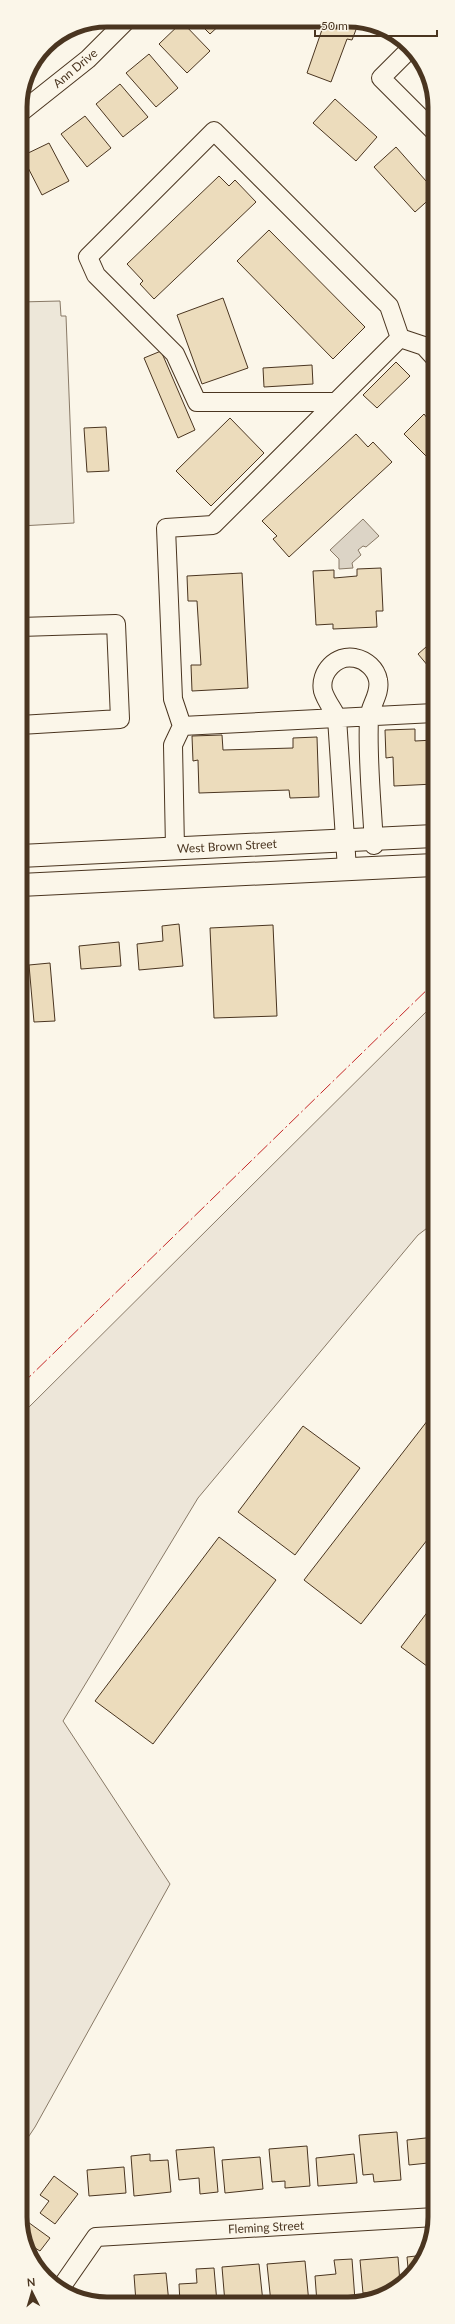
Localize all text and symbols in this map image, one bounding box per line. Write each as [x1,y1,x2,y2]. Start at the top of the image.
scale bar [315,12,437,38]
text: 50 m [321,18,348,33]
street label: Ann Drive [50,45,100,91]
street label: West Brown Street [177,836,278,856]
street label: Fleming Street [228,2217,305,2236]
north arrow [12,2272,52,2312]
text: N [26,2275,36,2288]

